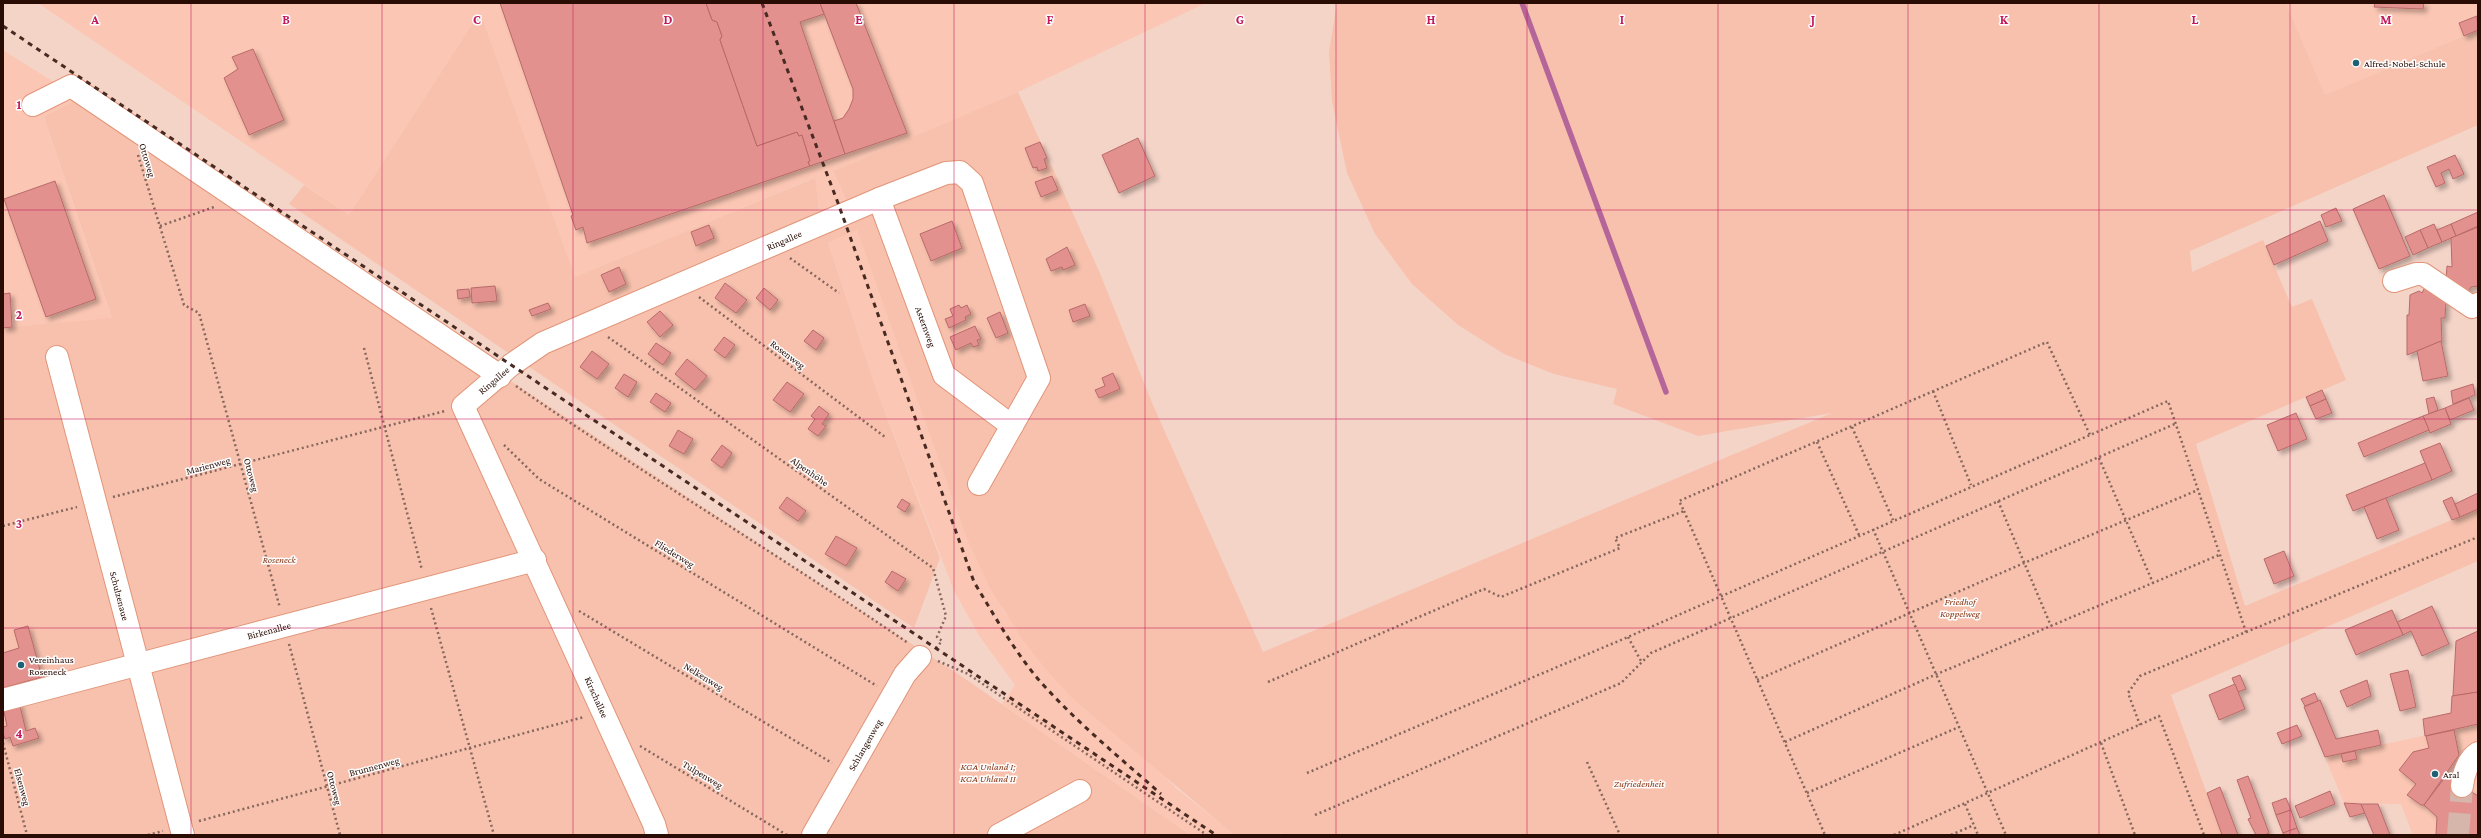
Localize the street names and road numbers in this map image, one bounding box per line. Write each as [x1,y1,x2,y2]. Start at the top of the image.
street label: Ottoweg [137,142,158,178]
street label: Ringallee [765,228,804,253]
street label: Asternweg [913,305,938,349]
street label: Rosenweg [768,338,807,371]
street label: Ringallee [476,364,512,397]
street label: Marienweg [185,454,232,477]
street label: Alpenhöhe [789,454,831,489]
street label: Ottoweg [242,457,261,493]
street label: Fliederweg [653,537,697,570]
street label: Schulzenaue [108,570,131,622]
street label: Birkenallee [246,619,293,642]
street label: Nelkenweg [682,660,726,693]
street label: Kirschallee [583,675,611,720]
street label: Schlangenweg [846,717,884,773]
street label: Brunnenweg [348,754,400,778]
street label: Tulpenweg [681,758,725,791]
street label: Elsenweg [12,767,33,807]
street label: Ottoweg [325,770,344,806]

